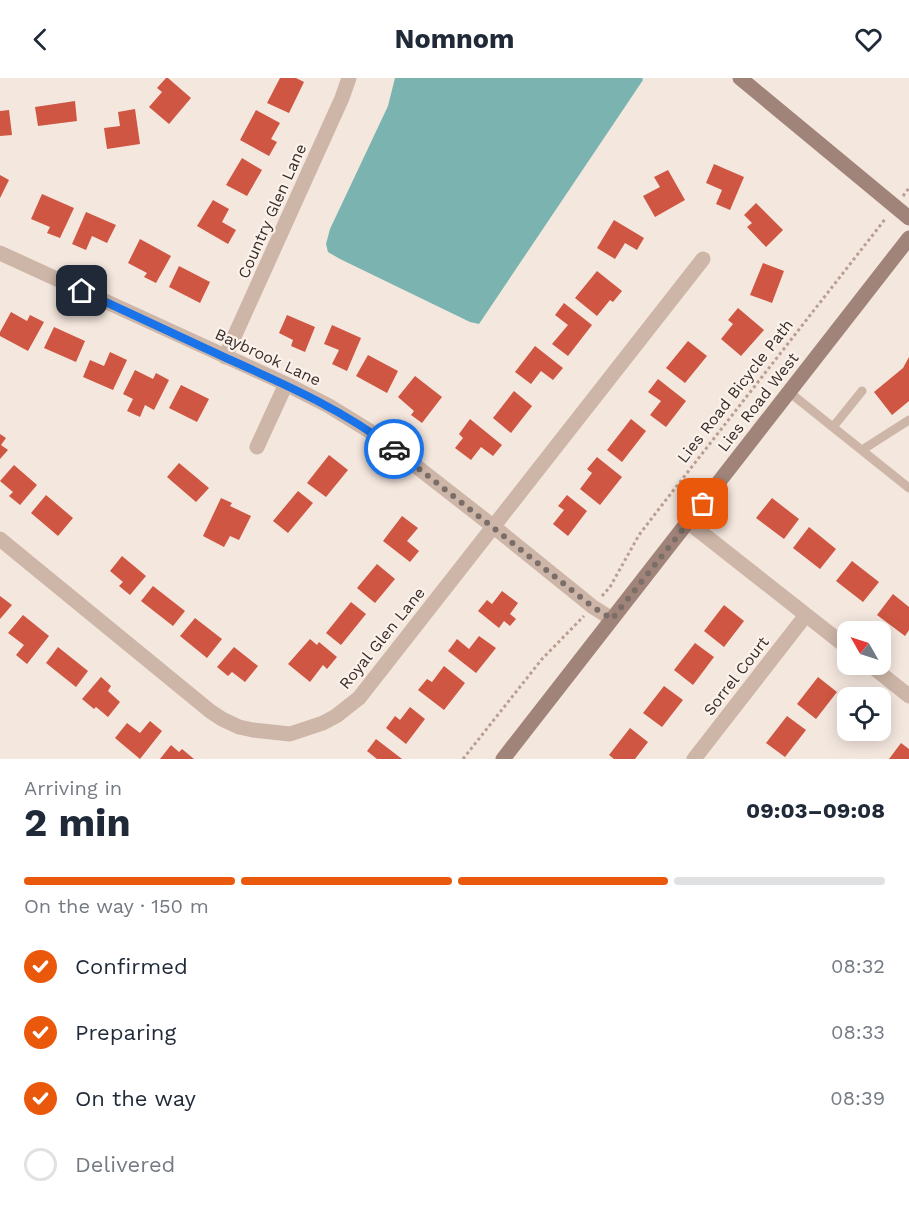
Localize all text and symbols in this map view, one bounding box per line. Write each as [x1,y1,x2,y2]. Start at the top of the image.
icon: back [24,23,57,56]
text: Nomnom [395,23,514,55]
icon: heart [852,23,885,56]
street label: Country Glen Lane [234,141,310,281]
pin [56,265,107,316]
icon: home [65,274,98,307]
street label: Lies Road Bicycle Path [673,316,797,466]
street label: Baybrook Lane [212,324,324,390]
street label: Lies Road West [713,349,803,455]
courier [364,419,424,479]
icon: car [378,433,411,466]
pin [677,478,728,529]
icon: bag [686,487,719,520]
street label: Royal Glen Lane [335,583,429,693]
north arrow [837,621,891,675]
map controls [837,621,891,741]
street label: Sorrel Court [699,633,773,719]
button: locate [837,687,891,741]
text: Arriving in [24,776,122,800]
text: 09:03–09:08 [746,798,885,823]
text: 2 min [24,800,131,845]
text: On the way · 150 m [24,894,209,918]
icon: check [24,950,57,983]
text: Confirmed [75,954,188,979]
text: 08:32 [831,954,885,978]
icon: check [24,1016,57,1049]
text: Preparing [75,1020,176,1045]
text: 08:33 [831,1020,885,1044]
icon: check [24,1082,57,1115]
text: On the way [75,1086,196,1111]
text: 08:39 [830,1086,885,1110]
text: Delivered [75,1152,175,1177]

